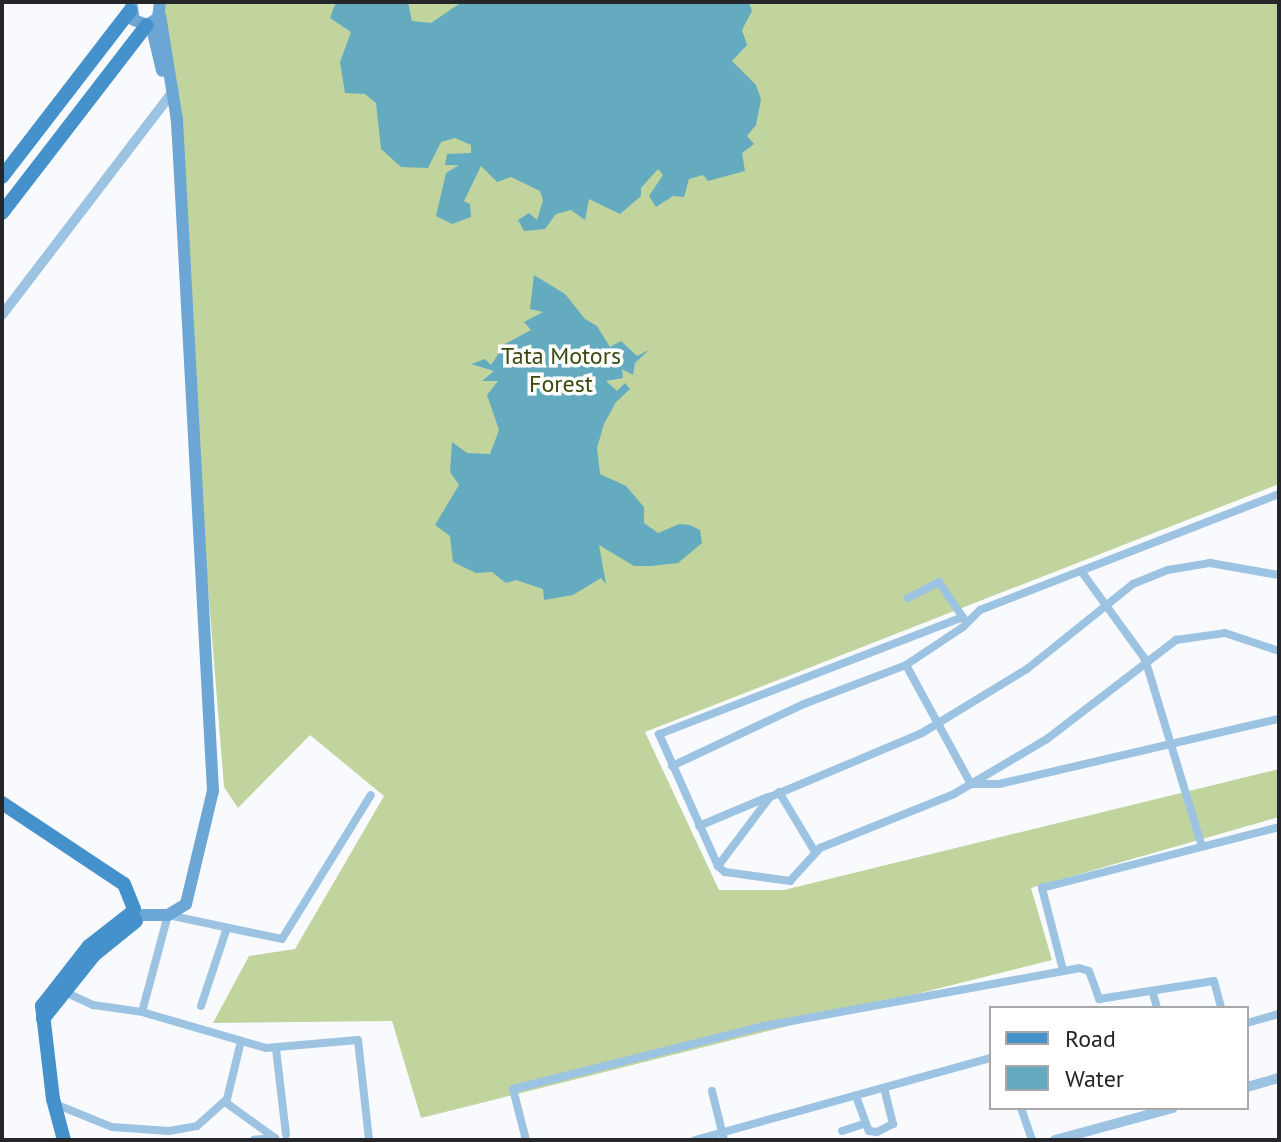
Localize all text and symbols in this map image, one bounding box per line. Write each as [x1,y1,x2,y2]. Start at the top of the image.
park label: Tata Motors Forest [501,342,621,398]
legend [989,1006,1249,1110]
text: Road [1065,1023,1116,1054]
text: Water [1065,1063,1124,1094]

